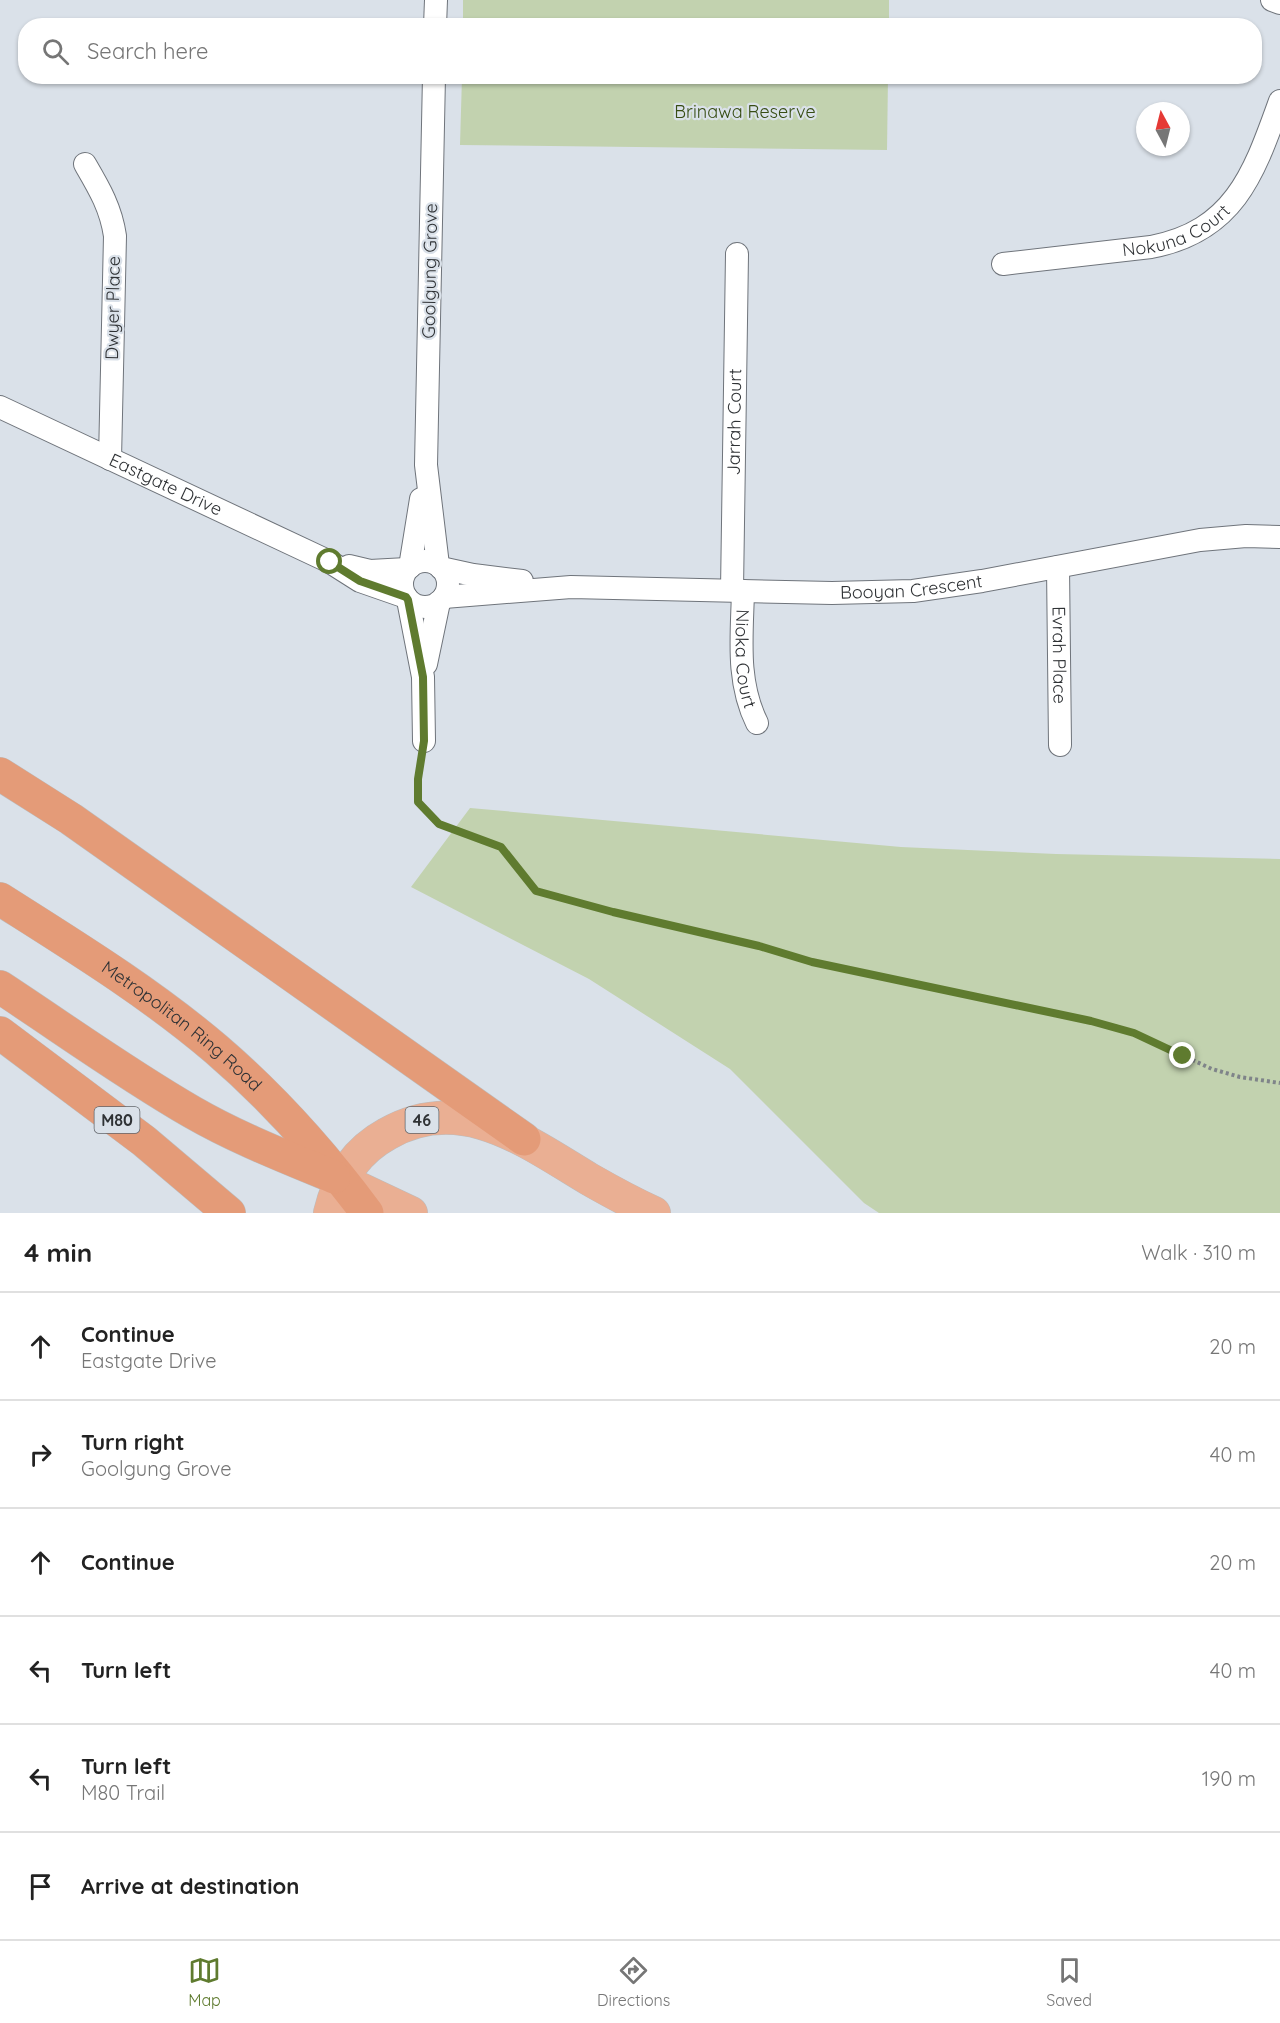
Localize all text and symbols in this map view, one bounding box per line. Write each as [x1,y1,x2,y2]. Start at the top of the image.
search box [18,18,1262,84]
icon: search [39,35,72,68]
text: Search here [87,37,208,65]
park label: Brinawa Reserve [674,100,816,123]
north arrow [1136,102,1190,156]
street label: Nokuna Court [1121,199,1235,261]
street label: Goolgung Grove [417,203,442,339]
street label: Dwyer Place [100,256,125,360]
street label: Jarrah Court [722,368,746,476]
street label: Eastgate Drive [106,448,226,521]
route start [316,548,342,574]
street label: Booyan Crescent [840,569,984,604]
street label: Evrah Place [1047,606,1072,704]
street label: Nioka Court [730,609,762,711]
street label: Metropolitan Ring Road [97,956,267,1096]
route end [1169,1042,1195,1068]
road number: M80 [94,1107,140,1133]
road number: 46 [406,1107,438,1133]
text: 4 min [24,1236,92,1269]
text: Walk · 310 m [1141,1240,1256,1265]
text: Continue [81,1320,175,1348]
icon: ahead [24,1330,57,1363]
text: 20 m [1209,1334,1256,1359]
text: Eastgate Drive [81,1348,217,1373]
text: Turn right [81,1428,185,1456]
icon: right [24,1438,57,1471]
text: 40 m [1210,1442,1256,1467]
text: Goolgung Grove [81,1456,232,1481]
icon: ahead [24,1546,57,1579]
text: Continue [81,1548,175,1576]
text: 20 m [1209,1550,1256,1575]
icon: left [24,1654,57,1687]
text: Turn left [81,1656,171,1684]
text: 40 m [1210,1658,1256,1683]
text: Turn left [81,1752,171,1780]
icon: left [24,1762,57,1795]
text: 190 m [1202,1766,1256,1791]
text: M80 Trail [81,1780,165,1805]
icon: arrive [24,1870,57,1903]
text: Arrive at destination [81,1872,299,1900]
tab: Map [188,1954,221,2010]
tab: Directions [597,1954,670,2010]
tab: Saved [1046,1954,1092,2010]

